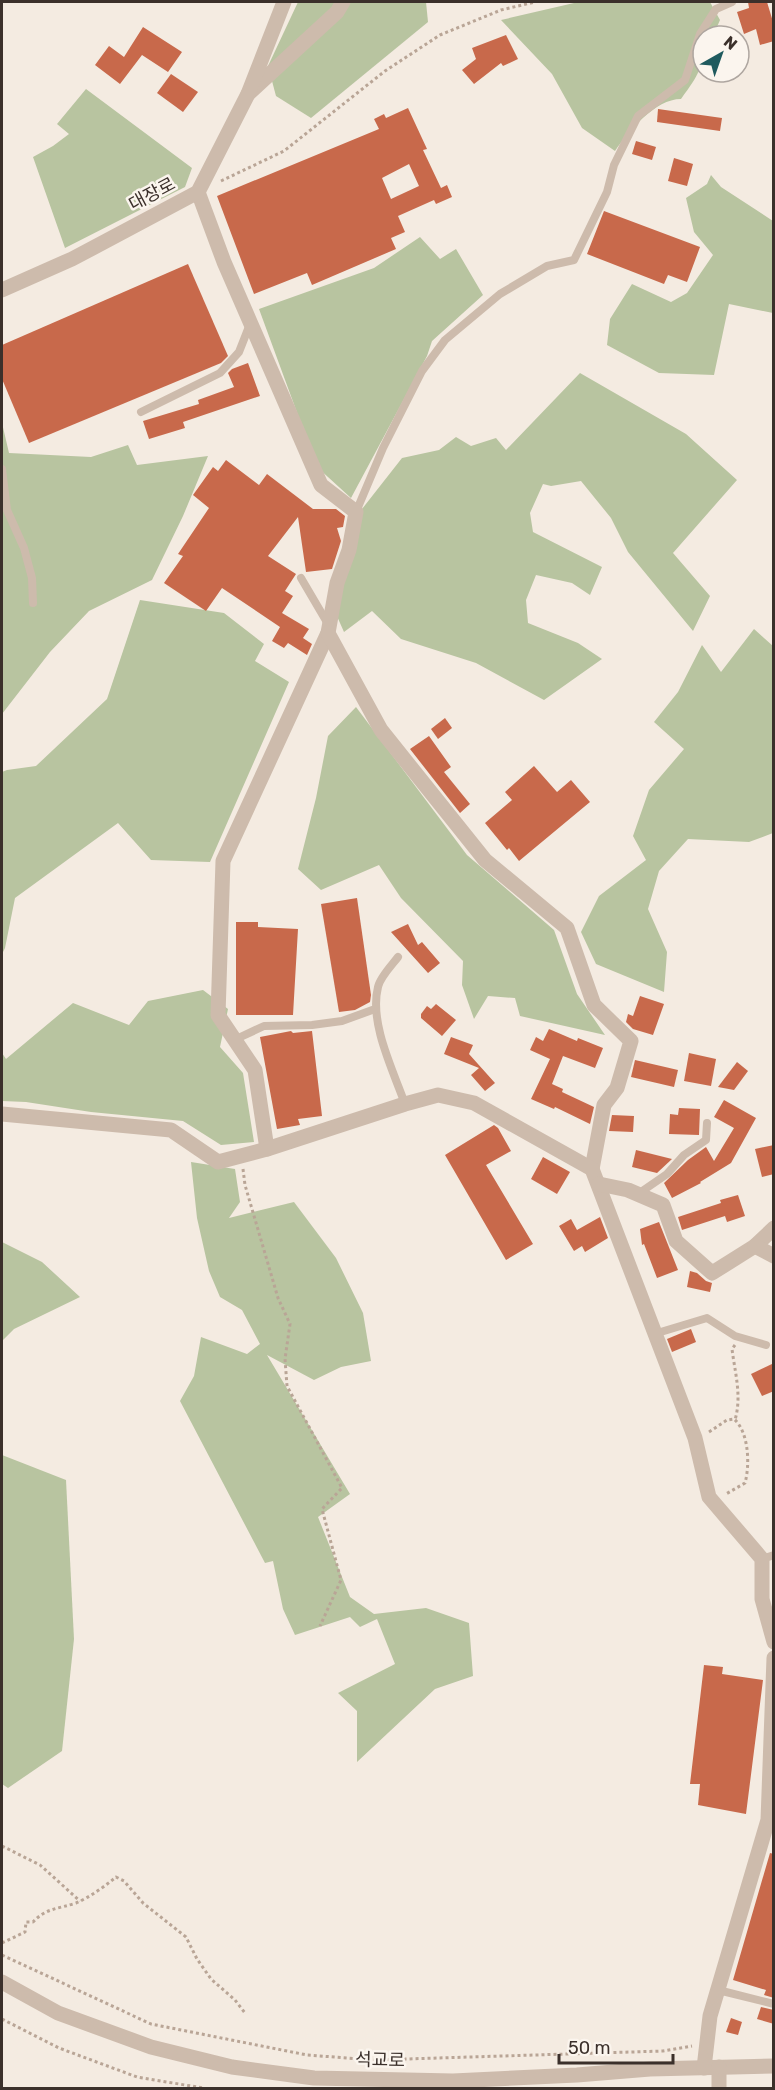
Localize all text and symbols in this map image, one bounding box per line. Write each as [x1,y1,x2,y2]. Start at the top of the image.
north arrow [691,24,751,84]
text: N [720,32,741,54]
street label: 대장로 [125,173,179,215]
scale bar [559,2027,673,2065]
text: 50 m [568,2037,611,2059]
street label: 석교로 [355,2049,405,2071]

